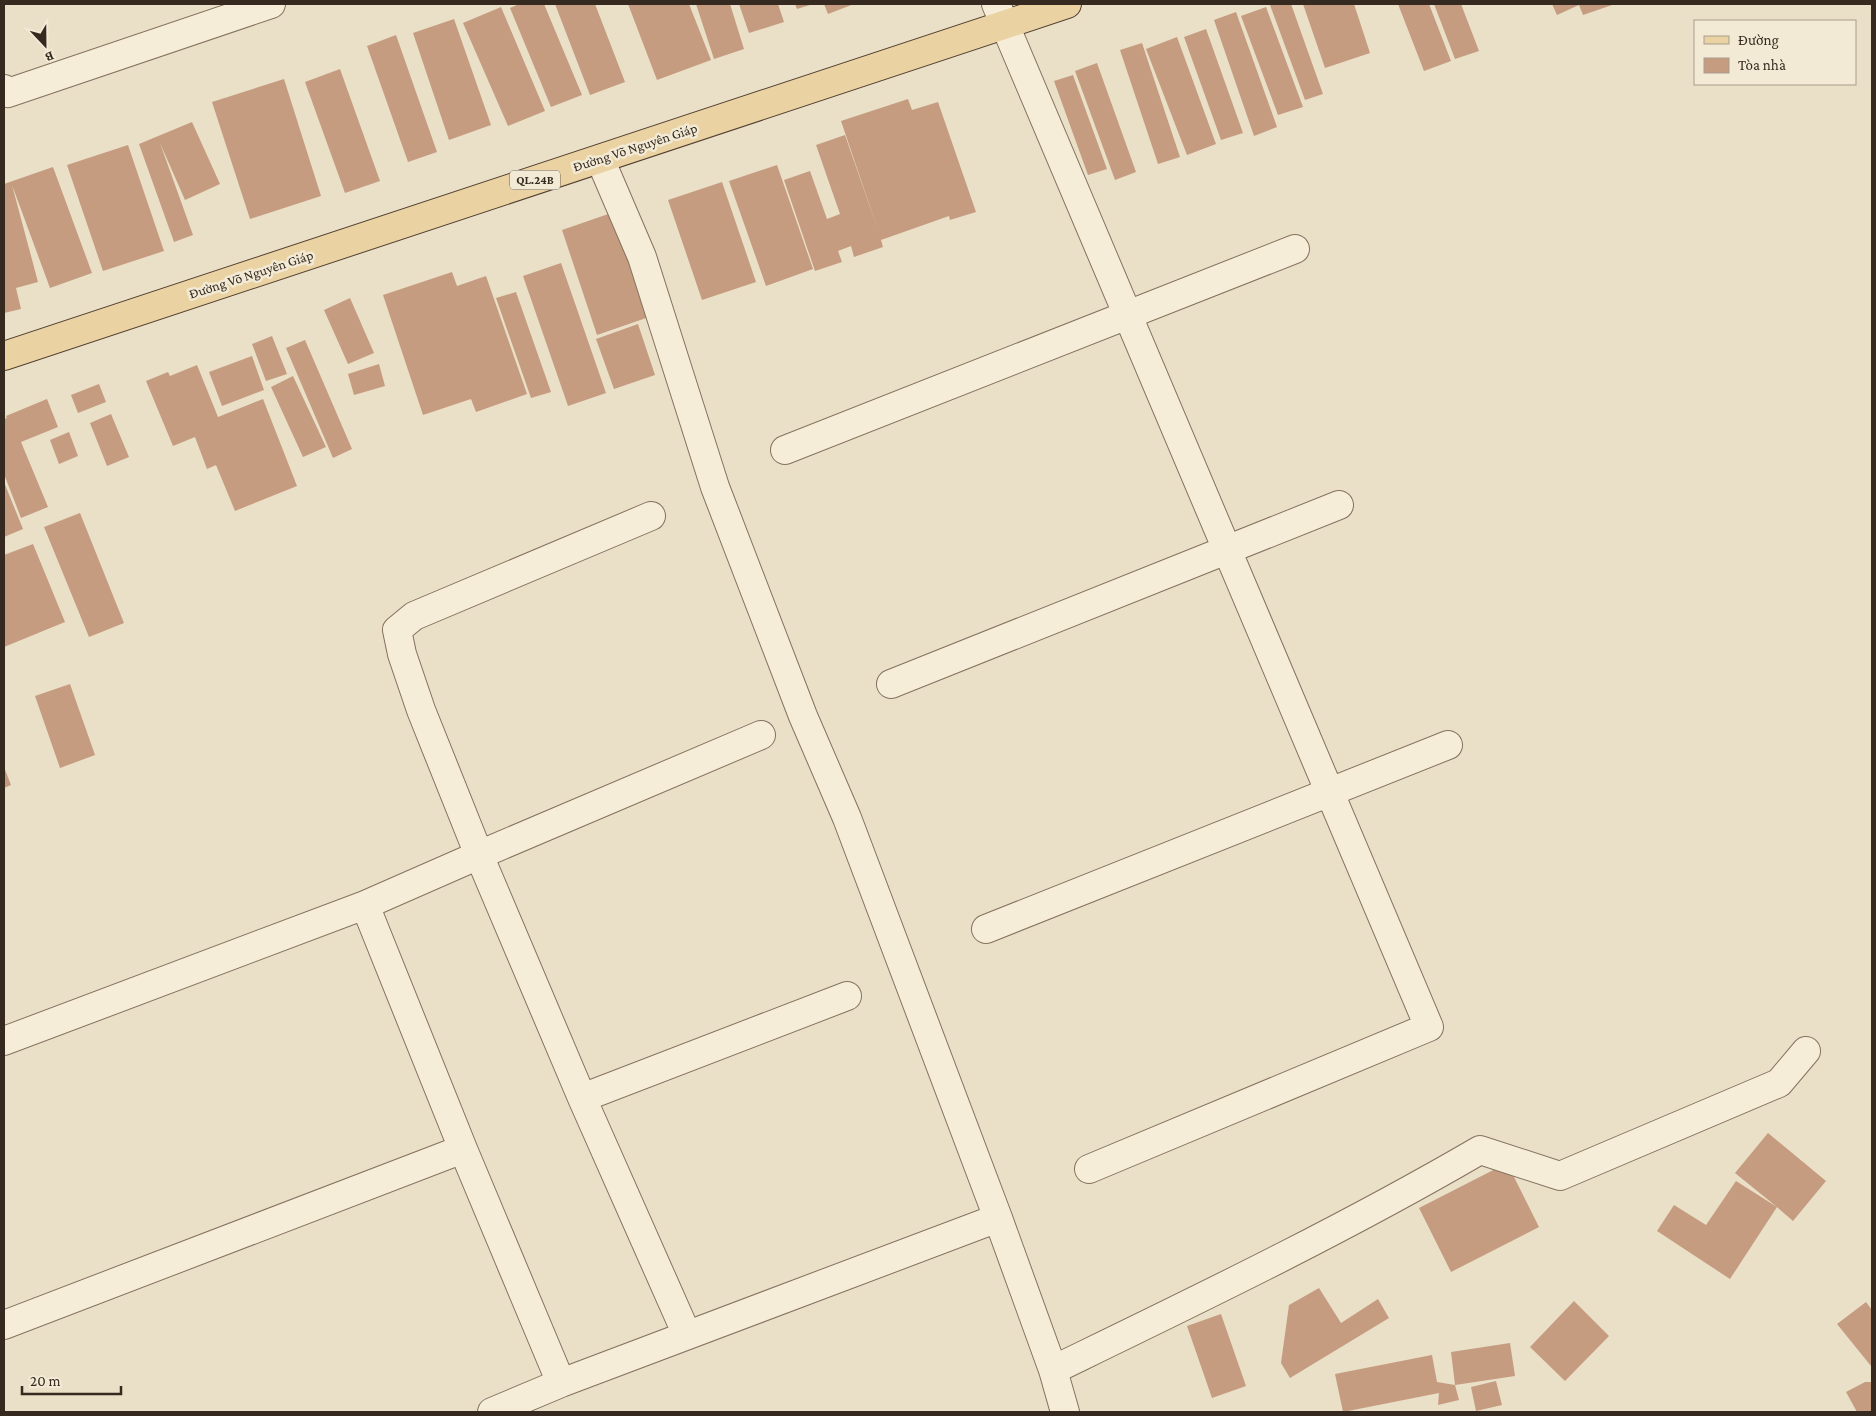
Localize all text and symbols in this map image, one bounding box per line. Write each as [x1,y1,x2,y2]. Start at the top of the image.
north arrow [20,20,70,70]
legend [1694,20,1856,85]
text: Đường [1738,32,1779,49]
text: B [43,48,57,66]
text: Tòa nhà [1738,57,1786,73]
street label: Đường Võ Nguyên Giáp [571,119,699,175]
road number: QL.24B [510,170,560,190]
street label: Đường Võ Nguyên Giáp [187,246,315,302]
scale bar [22,1364,121,1396]
text: 20 m [30,1373,61,1389]

